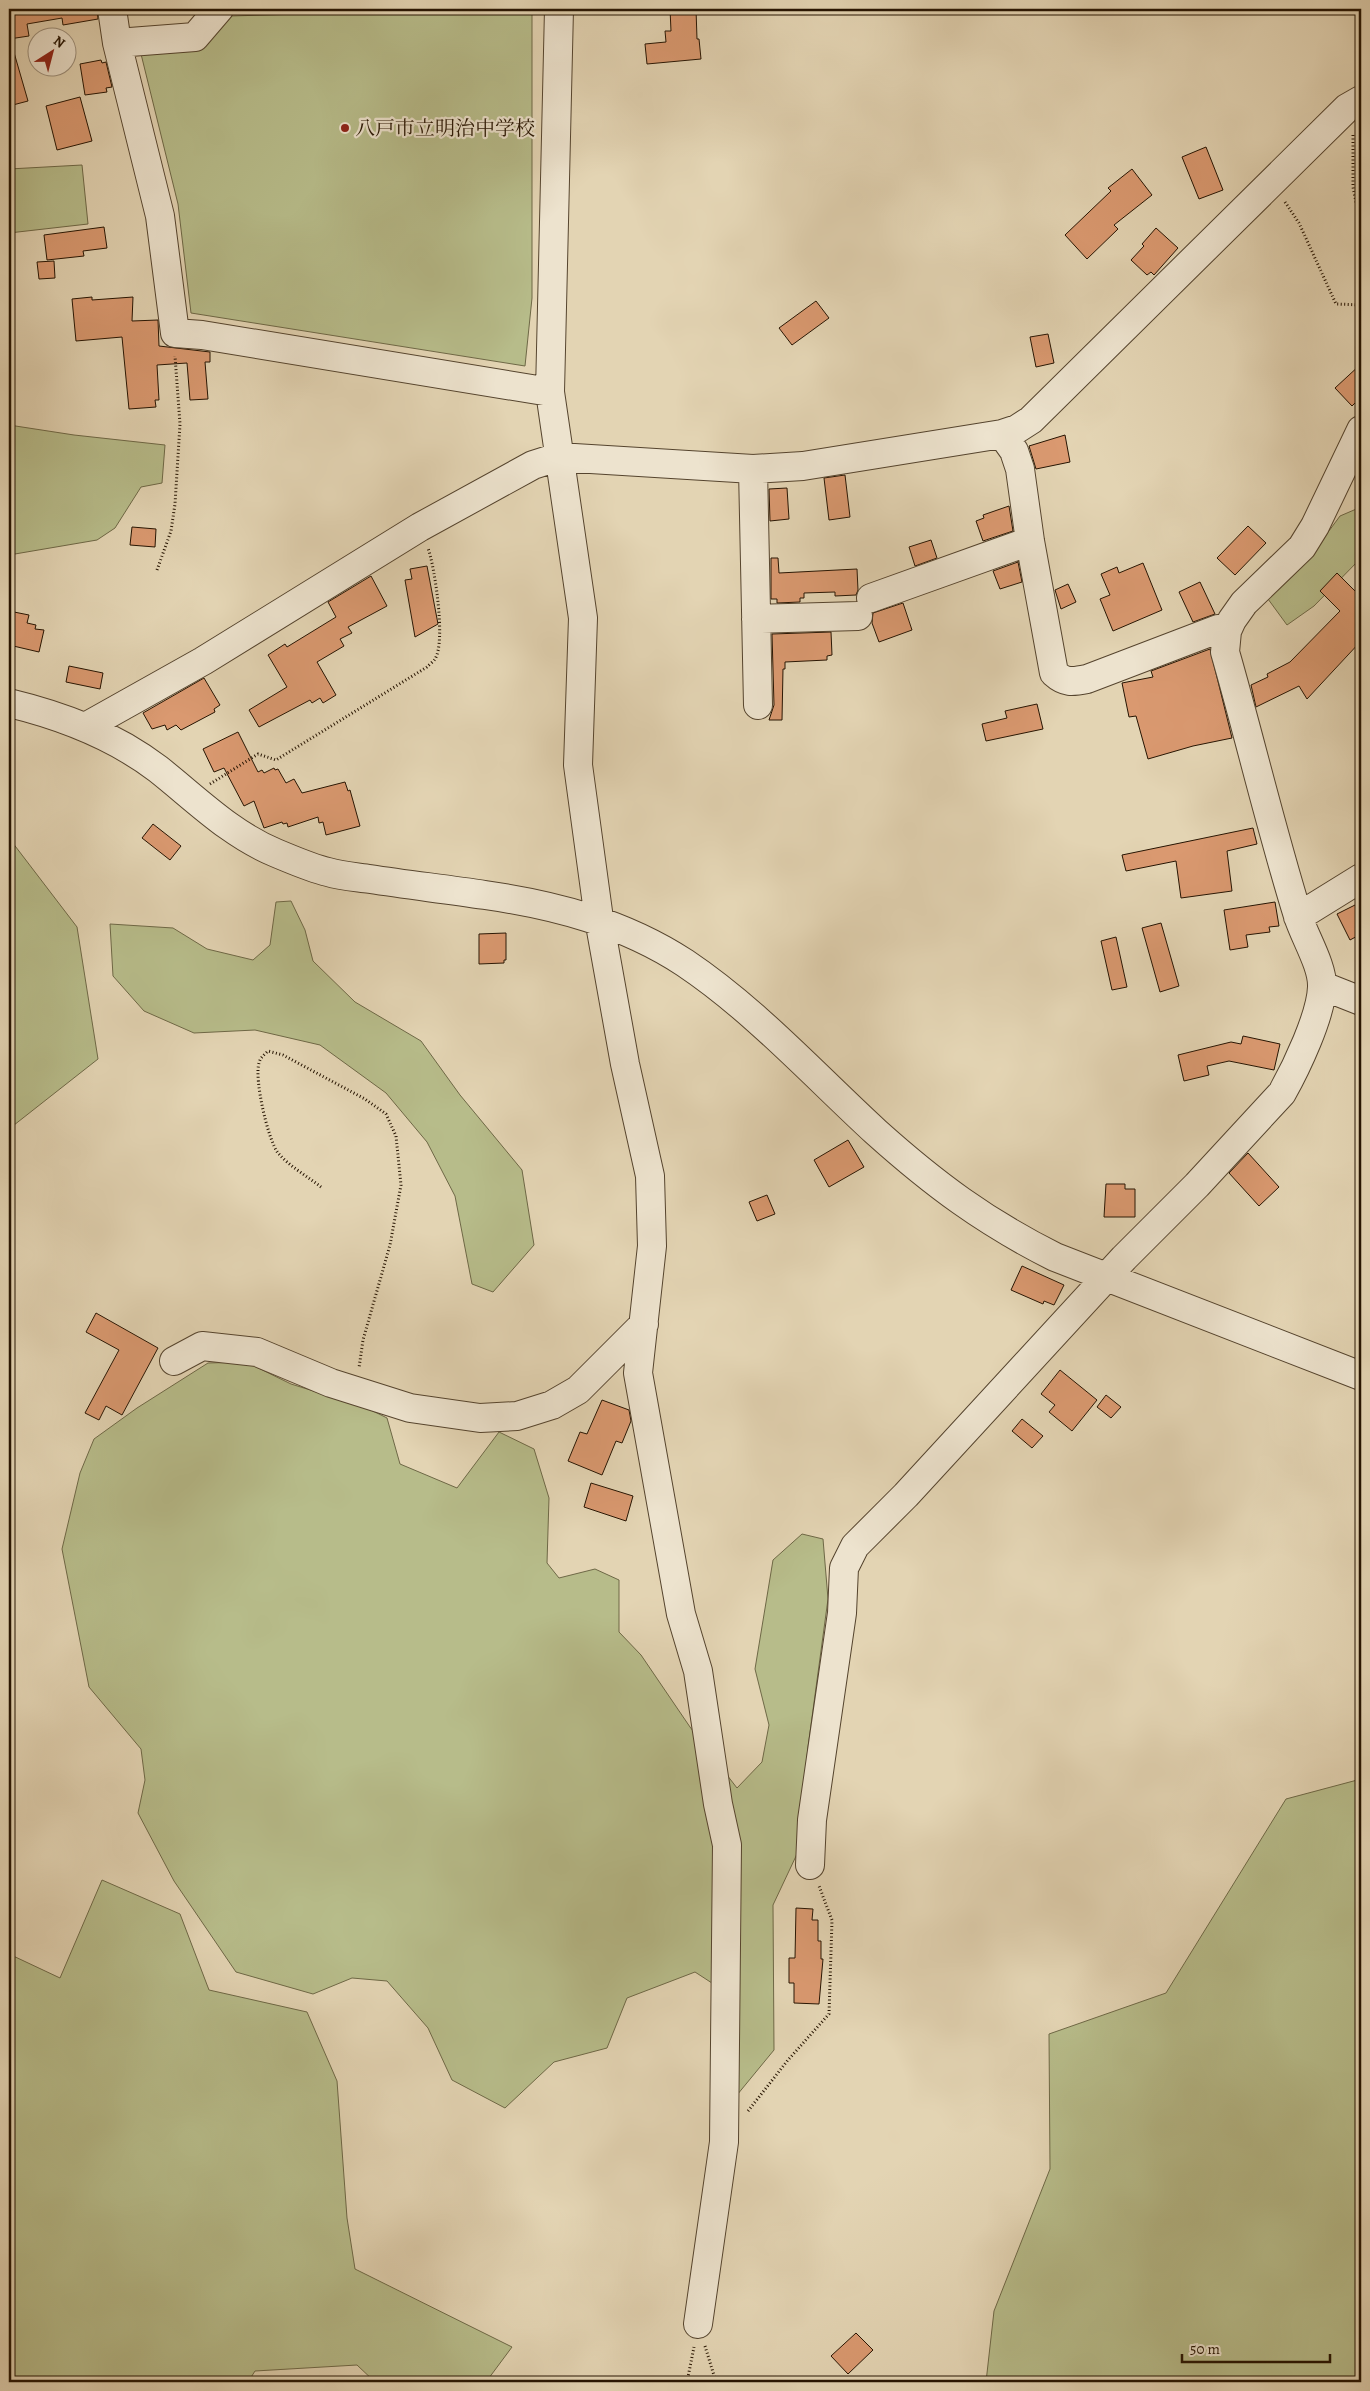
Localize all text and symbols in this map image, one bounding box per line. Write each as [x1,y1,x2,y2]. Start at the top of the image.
north arrow [28,28,78,78]
text: N [50,31,69,53]
place label: 八戸市立明治中学校 [355,115,535,142]
marker: 八戸市立明治中学校 [339,122,351,134]
scale bar [1182,2331,1330,2363]
text: 50 m [1190,2339,1220,2359]

